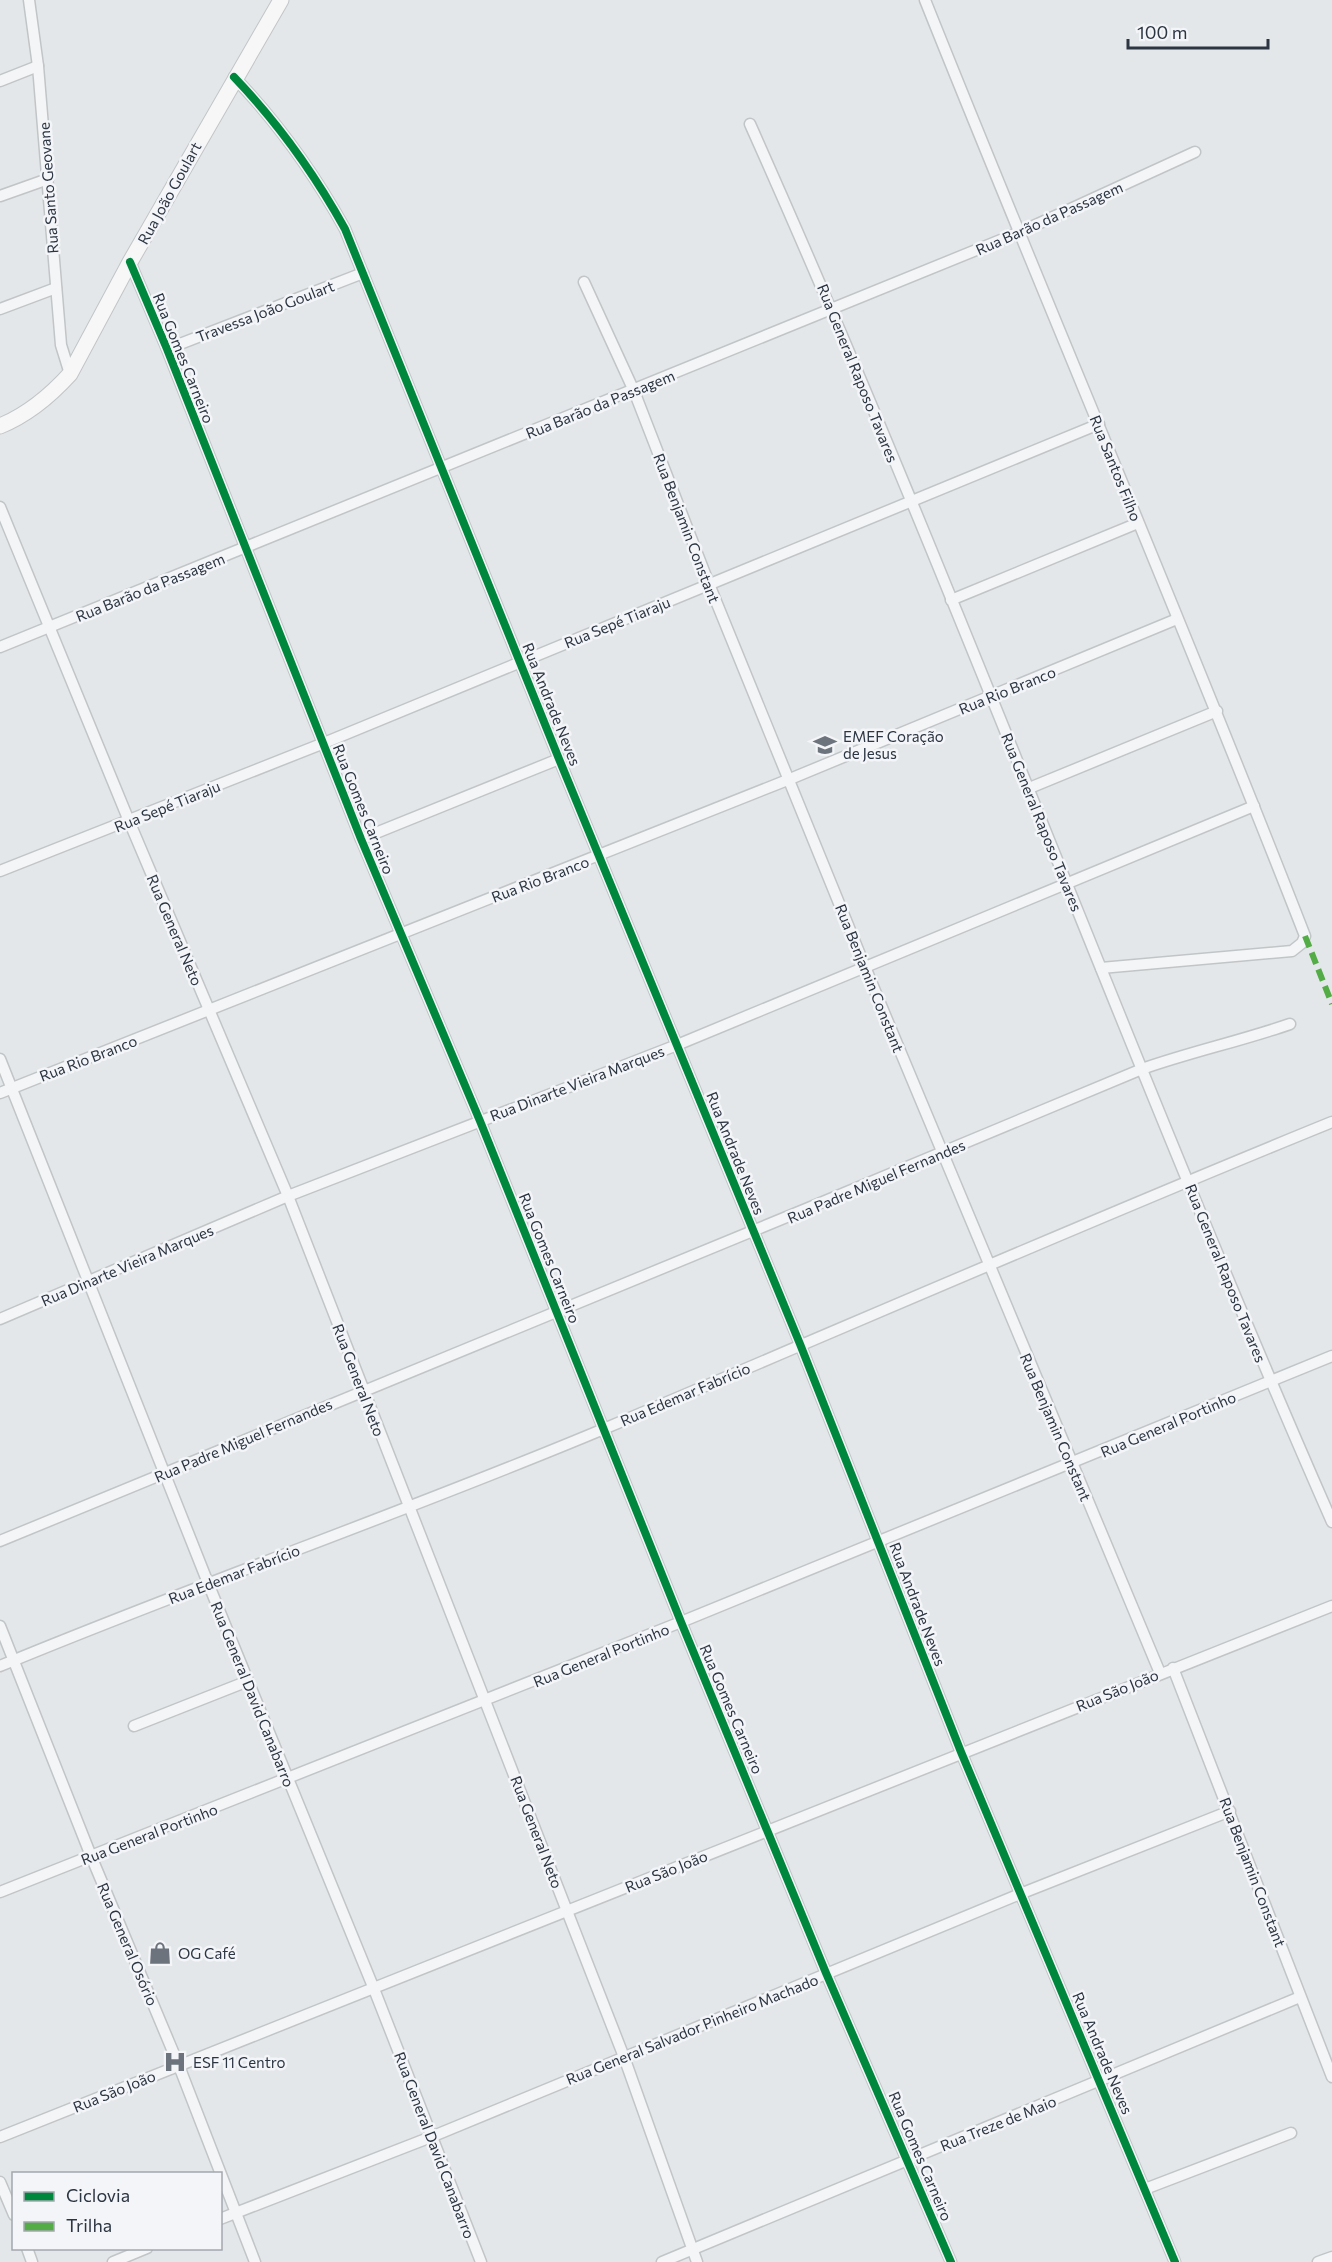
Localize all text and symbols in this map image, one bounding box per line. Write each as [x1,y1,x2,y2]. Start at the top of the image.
scale bar [1128,12,1268,50]
text: 100 m [1137,21,1187,43]
street label: Rua Santo Geovane [34,122,62,254]
street label: Rua João Goulart [133,139,205,247]
street label: Rua Barão da Passagem [973,177,1125,259]
street label: Travessa João Goulart [193,276,337,346]
street label: Rua General Raposo Tavares [814,281,902,465]
street label: Rua Gomes Carneiro [150,290,218,426]
street label: Rua Barão da Passagem [523,366,677,442]
street label: Rua Santos Filho [1087,412,1145,524]
street label: Rua Benjamin Constant [650,451,724,605]
street label: Rua Barão da Passagem [73,549,227,625]
street label: Rua Sepé Tiaraju [561,593,673,651]
street label: Rua Andrade Neves [519,640,585,768]
street label: Rua Rio Branco [956,662,1058,718]
place label: EMEF Coração de Jesus [843,727,944,762]
street label: Rua General Raposo Tavares [998,730,1086,914]
school or university icon: EMEF Coração de Jesus [812,732,838,758]
street label: Rua Gomes Carneiro [330,741,398,877]
street label: Rua Sepé Tiaraju [111,777,223,835]
street label: Rua Rio Branco [489,852,591,906]
street label: Rua General Neto [143,872,207,988]
street label: Rua Benjamin Constant [832,901,908,1055]
street label: Rua Rio Branco [37,1031,139,1085]
street label: Rua Dinarte Vieira Marques [487,1041,667,1125]
street label: Rua Andrade Neves [703,1089,769,1217]
street label: Rua Padre Miguel Fernandes [784,1135,968,1227]
street label: Rua General Raposo Tavares [1182,1181,1270,1365]
street label: Rua Gomes Carneiro [516,1190,584,1326]
street label: Rua Dinarte Vieira Marques [38,1220,216,1310]
street label: Rua General Neto [329,1321,389,1439]
street label: Rua Benjamin Constant [1017,1350,1095,1504]
street label: Rua Edemar Fabrício [617,1358,753,1430]
street label: Rua General Portinho [1098,1387,1238,1461]
street label: Rua Padre Miguel Fernandes [151,1394,335,1486]
street label: Rua Andrade Neves [886,1540,950,1669]
street label: Rua Edemar Fabrício [166,1541,302,1607]
street label: Rua General David Canabarro [207,1599,299,1789]
street label: Rua General Portinho [530,1619,672,1691]
street label: Rua Gomes Carneiro [697,1642,767,1776]
street label: Rua São João [1073,1665,1161,1715]
street label: Rua General Neto [507,1773,567,1891]
street label: Rua Benjamin Constant [1216,1795,1290,1949]
street label: Rua General Portinho [78,1800,220,1868]
street label: Rua São João [622,1846,710,1896]
street label: Rua General Osório [94,1880,162,2008]
shop icon: OG Café [147,1940,173,1966]
place label: OG Café [178,1944,236,1962]
street label: Rua General Salvador Pinheiro Machado [563,1970,821,2088]
street label: Rua Andrade Neves [1069,1989,1137,2117]
hospital icon: ESF 11 Centro [162,2049,188,2075]
street label: Rua General David Canabarro [391,2049,479,2241]
place label: ESF 11 Centro [193,2053,286,2071]
street label: Rua São João [70,2066,158,2116]
street label: Rua Gomes Carneiro [886,2089,956,2223]
street label: Rua Treze de Maio [937,2091,1059,2155]
legend [12,2172,222,2250]
text: Ciclovia [66,2184,130,2206]
text: Trilha [66,2214,112,2236]

